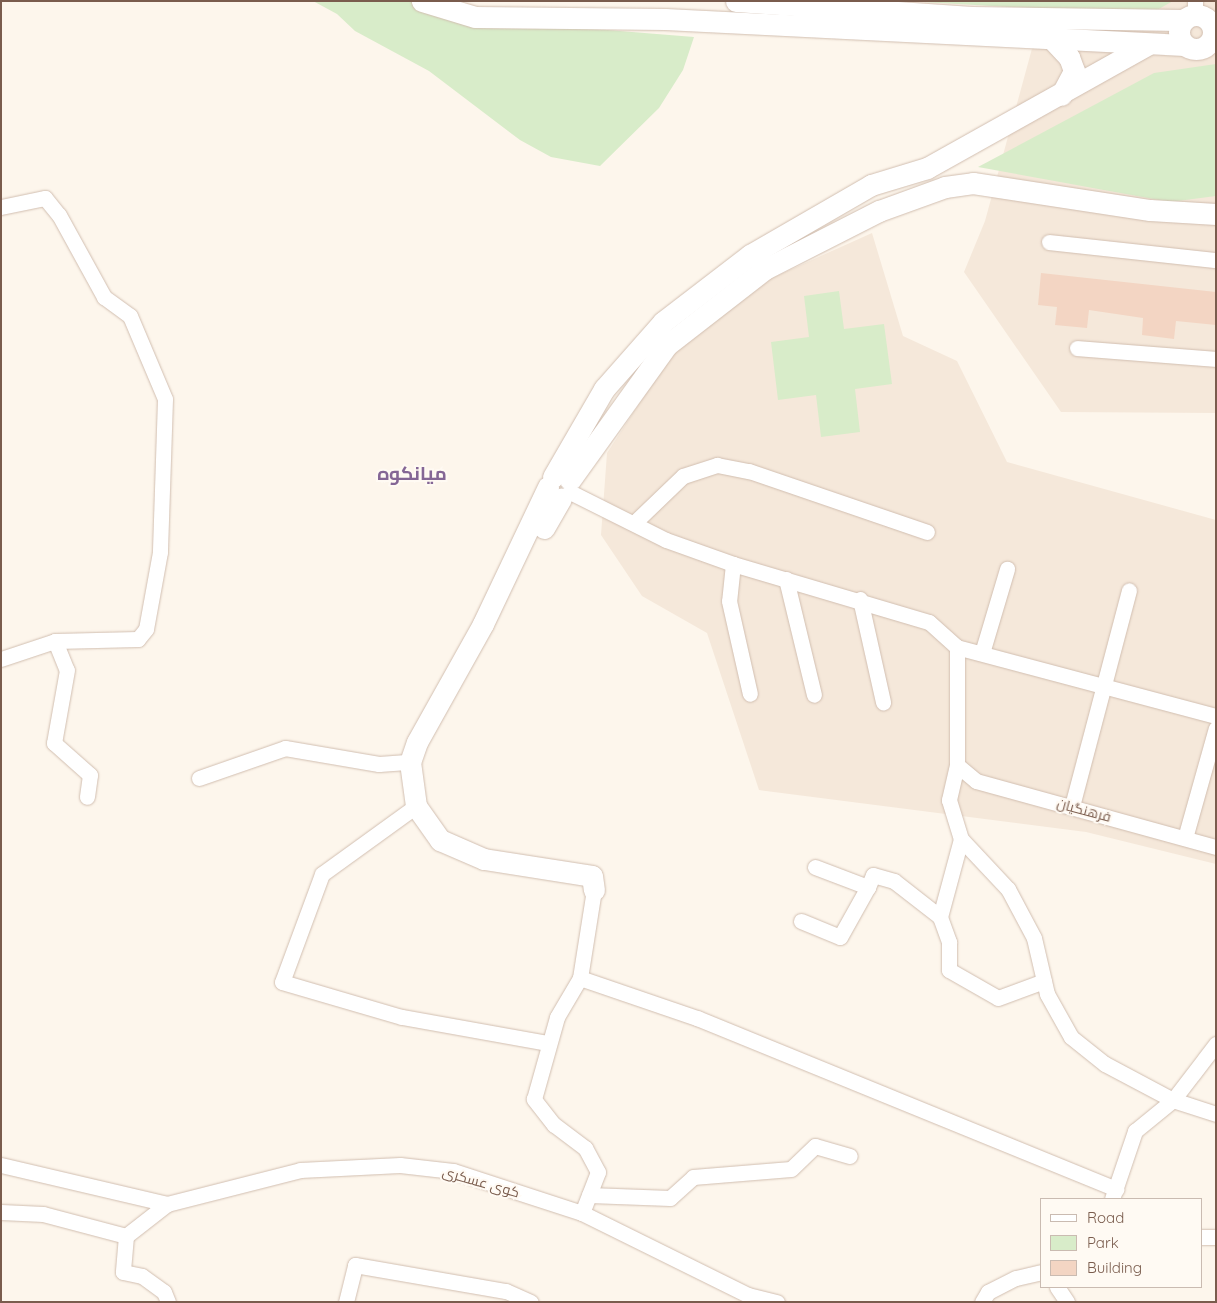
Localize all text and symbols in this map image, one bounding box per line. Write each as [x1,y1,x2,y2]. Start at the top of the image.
district label: میانکوه [377,463,447,485]
street label: فرهنگیان [1055,795,1113,825]
street label: کوی عسکری [440,1163,522,1201]
legend [1040,1198,1202,1288]
text: Road [1087,1208,1124,1227]
text: Park [1087,1233,1119,1252]
text: Building [1087,1258,1142,1277]

